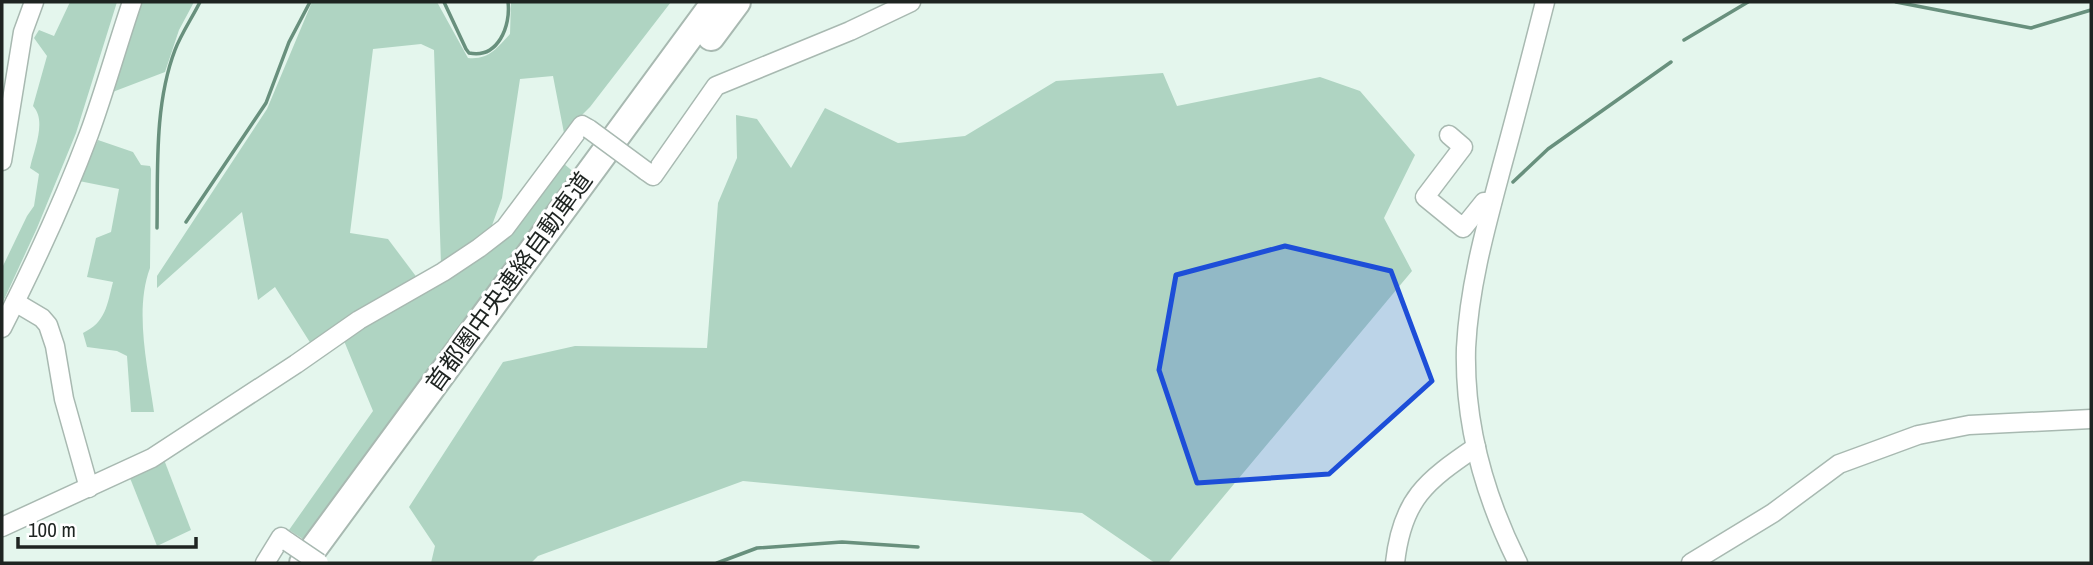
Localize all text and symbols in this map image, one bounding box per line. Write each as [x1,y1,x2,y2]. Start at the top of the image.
street label: 首都圏中央連絡自動車道 [418,165,599,398]
scale bar [18,505,196,550]
text: 100 m [28,515,76,544]

